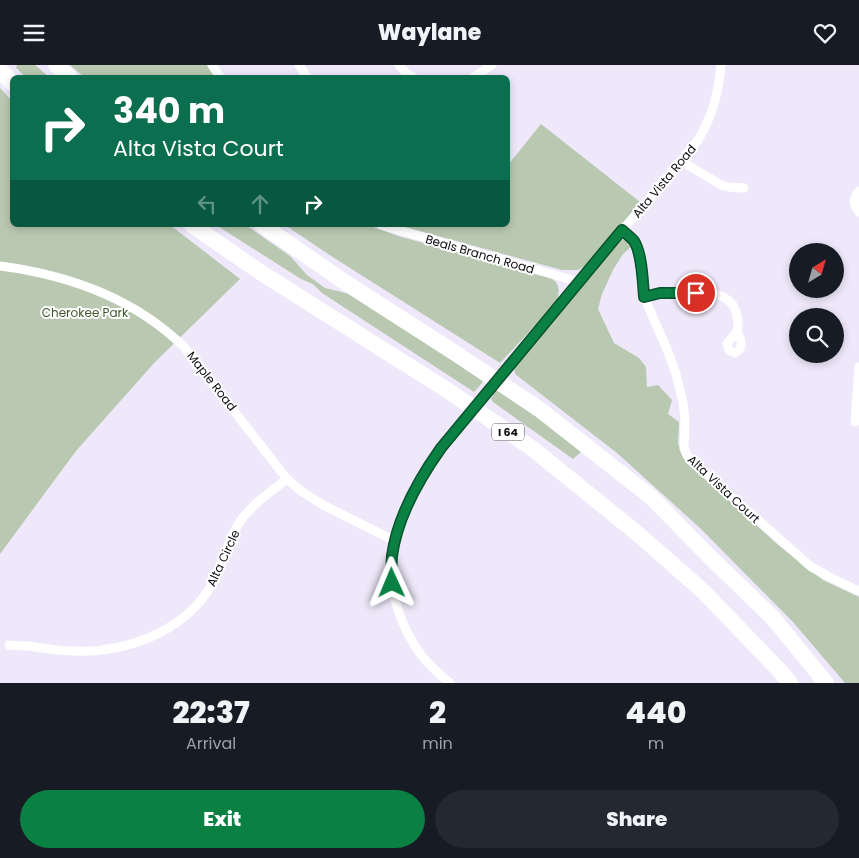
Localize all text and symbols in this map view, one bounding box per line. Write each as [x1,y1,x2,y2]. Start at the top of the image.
text: Waylane [378,17,481,48]
icon: menu [20,19,48,47]
icon: heart [811,19,839,47]
text: 340 m [113,86,225,135]
icon: right [30,95,95,160]
text: Alta Vista Court [113,133,284,164]
street label: Alta Vista Road [628,141,700,221]
icon: left [193,190,221,218]
icon: ahead [246,190,274,218]
icon: right [299,190,327,218]
street label: Beals Branch Road [424,230,536,278]
north arrow [789,243,844,297]
map controls [789,243,844,363]
pin [675,272,717,314]
icon: arrive [682,279,710,307]
park label: Cherokee Park [42,304,129,321]
button: search [789,308,844,363]
street label: Maple Road [183,348,241,414]
road number: I 64 [492,423,524,441]
street label: Alta Vista Court [684,451,764,527]
street label: Alta Circle [202,527,244,589]
position arrow [365,556,417,608]
text: 22:37 [172,691,250,734]
text: 2 [429,691,446,734]
text: 440 [625,691,686,734]
text: Arrival [186,732,236,755]
text: min [422,732,453,755]
text: m [648,732,664,755]
button: Exit [20,790,425,848]
button: Share [435,790,839,848]

